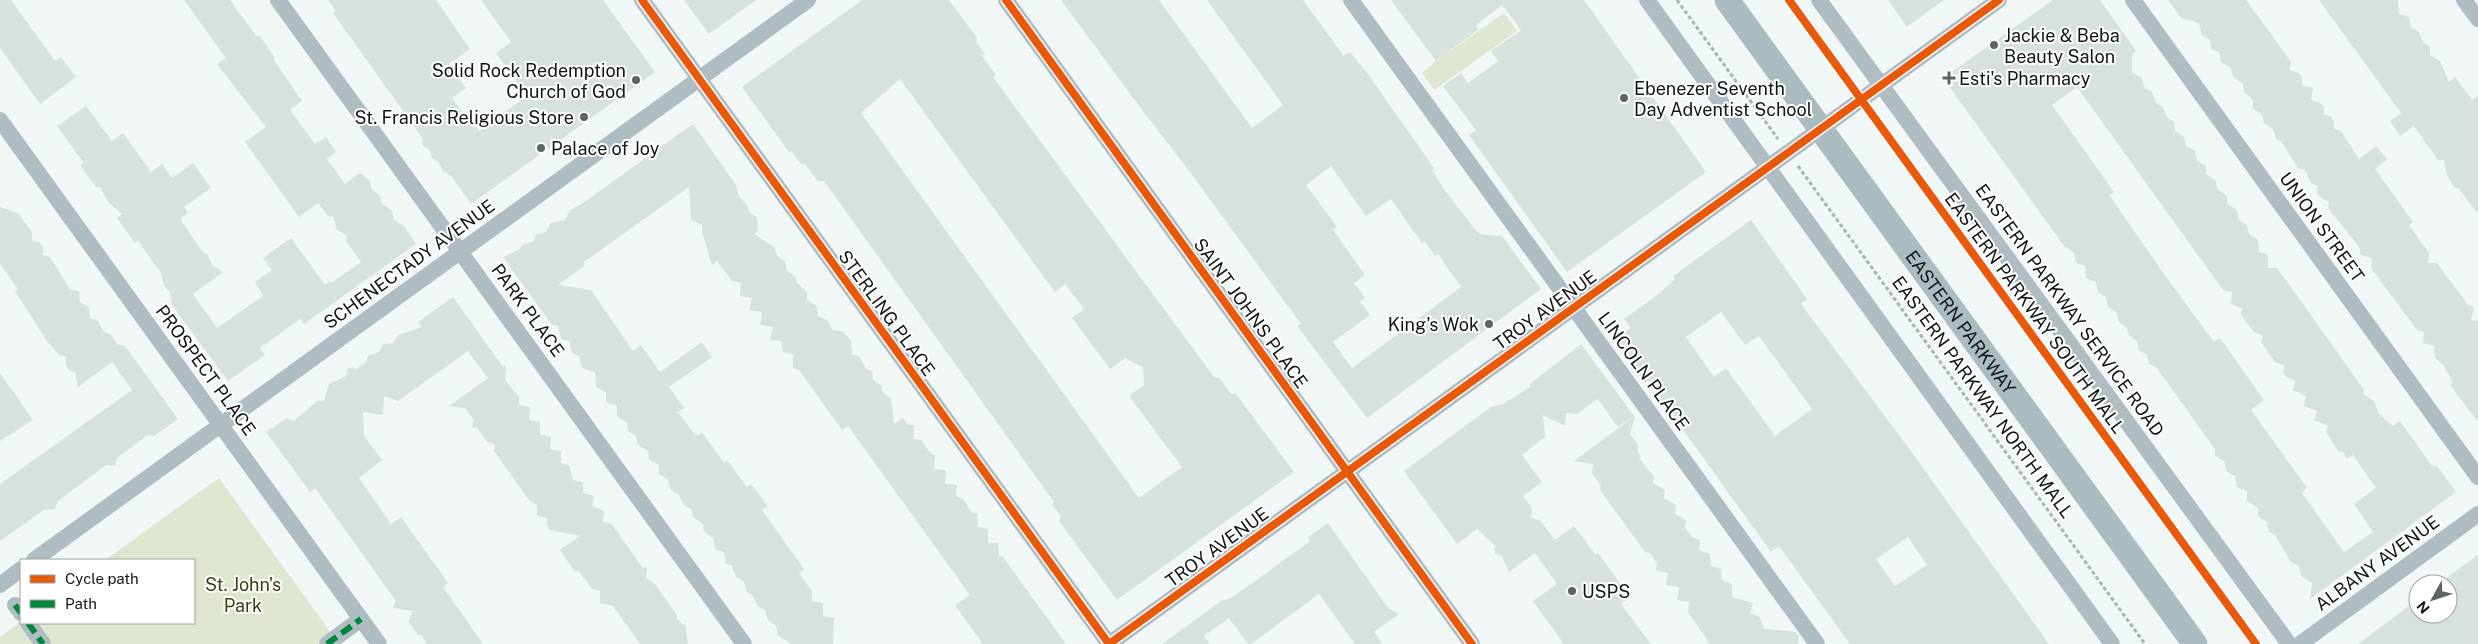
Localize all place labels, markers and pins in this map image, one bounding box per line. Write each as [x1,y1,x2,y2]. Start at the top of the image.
place label: Jackie & Beba Beauty Salon [2004,25,2120,67]
marker: Jackie & Beba Beauty Salon [1988,39,2000,51]
place label: Solid Rock Redemption Church of God [432,60,626,102]
place label: Esti's Pharmacy [1959,68,2091,89]
marker: Esti's Pharmacy [1943,72,1955,84]
marker: Solid Rock Redemption Church of God [630,74,642,86]
place label: Ebenezer Seventh Day Adventist School [1634,78,1812,120]
marker: Ebenezer Seventh Day Adventist School [1618,92,1630,104]
place label: St. Francis Religious Store [354,107,574,128]
marker: St. Francis Religious Store [578,111,590,123]
place label: Palace of Joy [551,138,660,159]
marker: Palace of Joy [535,142,547,154]
place label: King's Wok [1388,314,1479,335]
marker: King's Wok [1483,318,1495,330]
place label: USPS [1582,581,1630,602]
marker: USPS [1566,585,1578,597]

